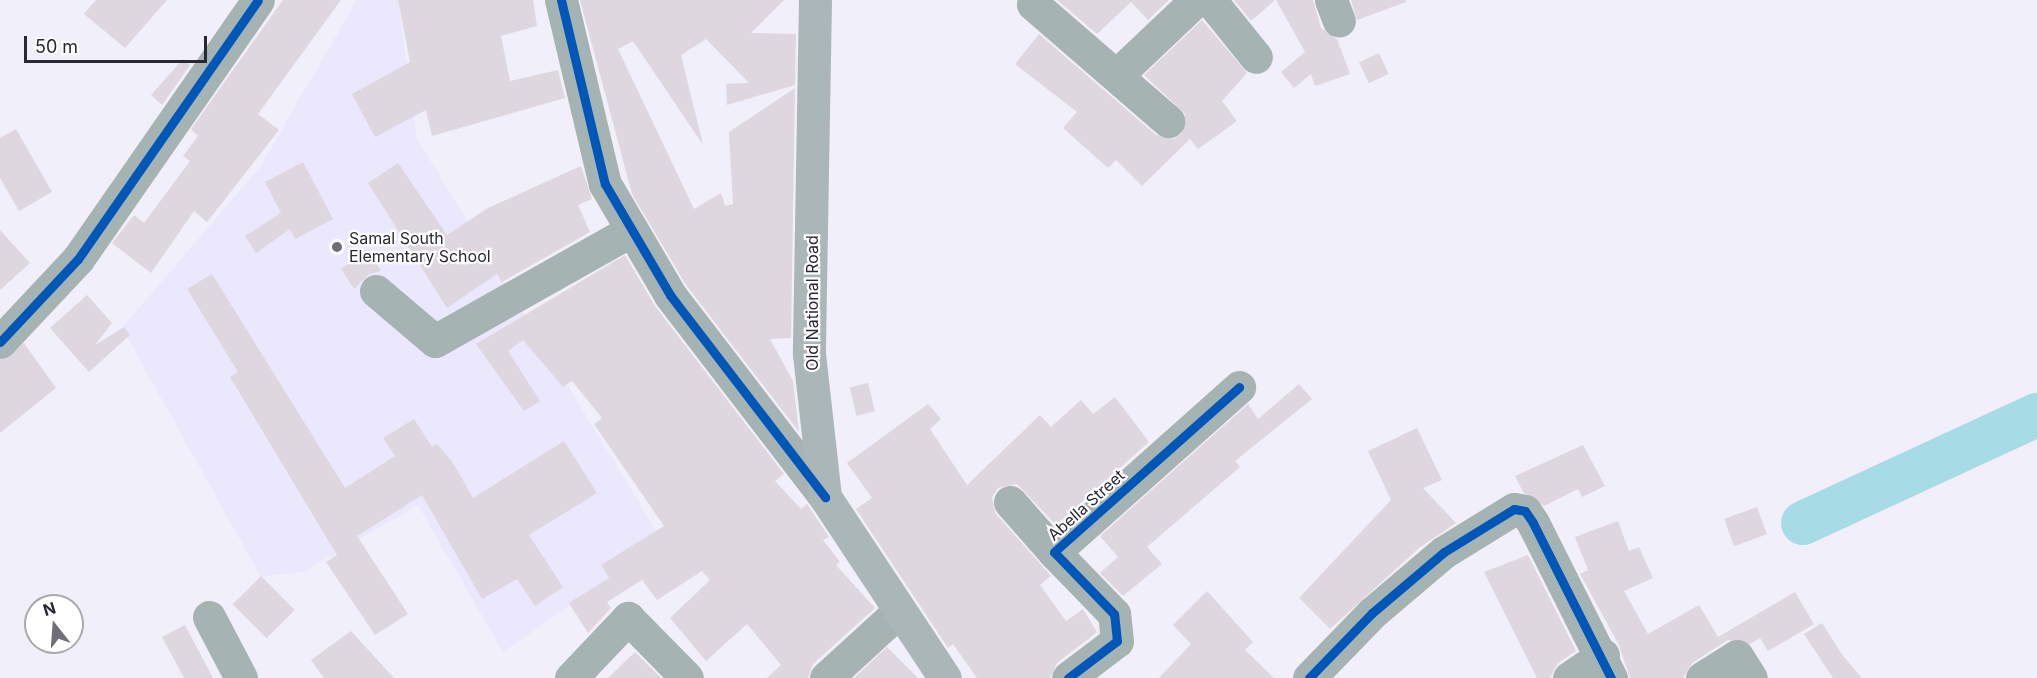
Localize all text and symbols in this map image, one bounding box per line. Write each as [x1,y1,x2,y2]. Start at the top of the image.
scale bar [27,24,210,62]
text: 50 m [35,36,78,57]
place label: Samal South Elementary School [349,228,491,266]
street label: Old National Road [802,235,822,371]
marker: Samal South Elementary School [330,240,344,254]
street label: Abella Street [1044,466,1128,544]
north arrow [24,594,84,654]
text: N [41,597,58,620]

